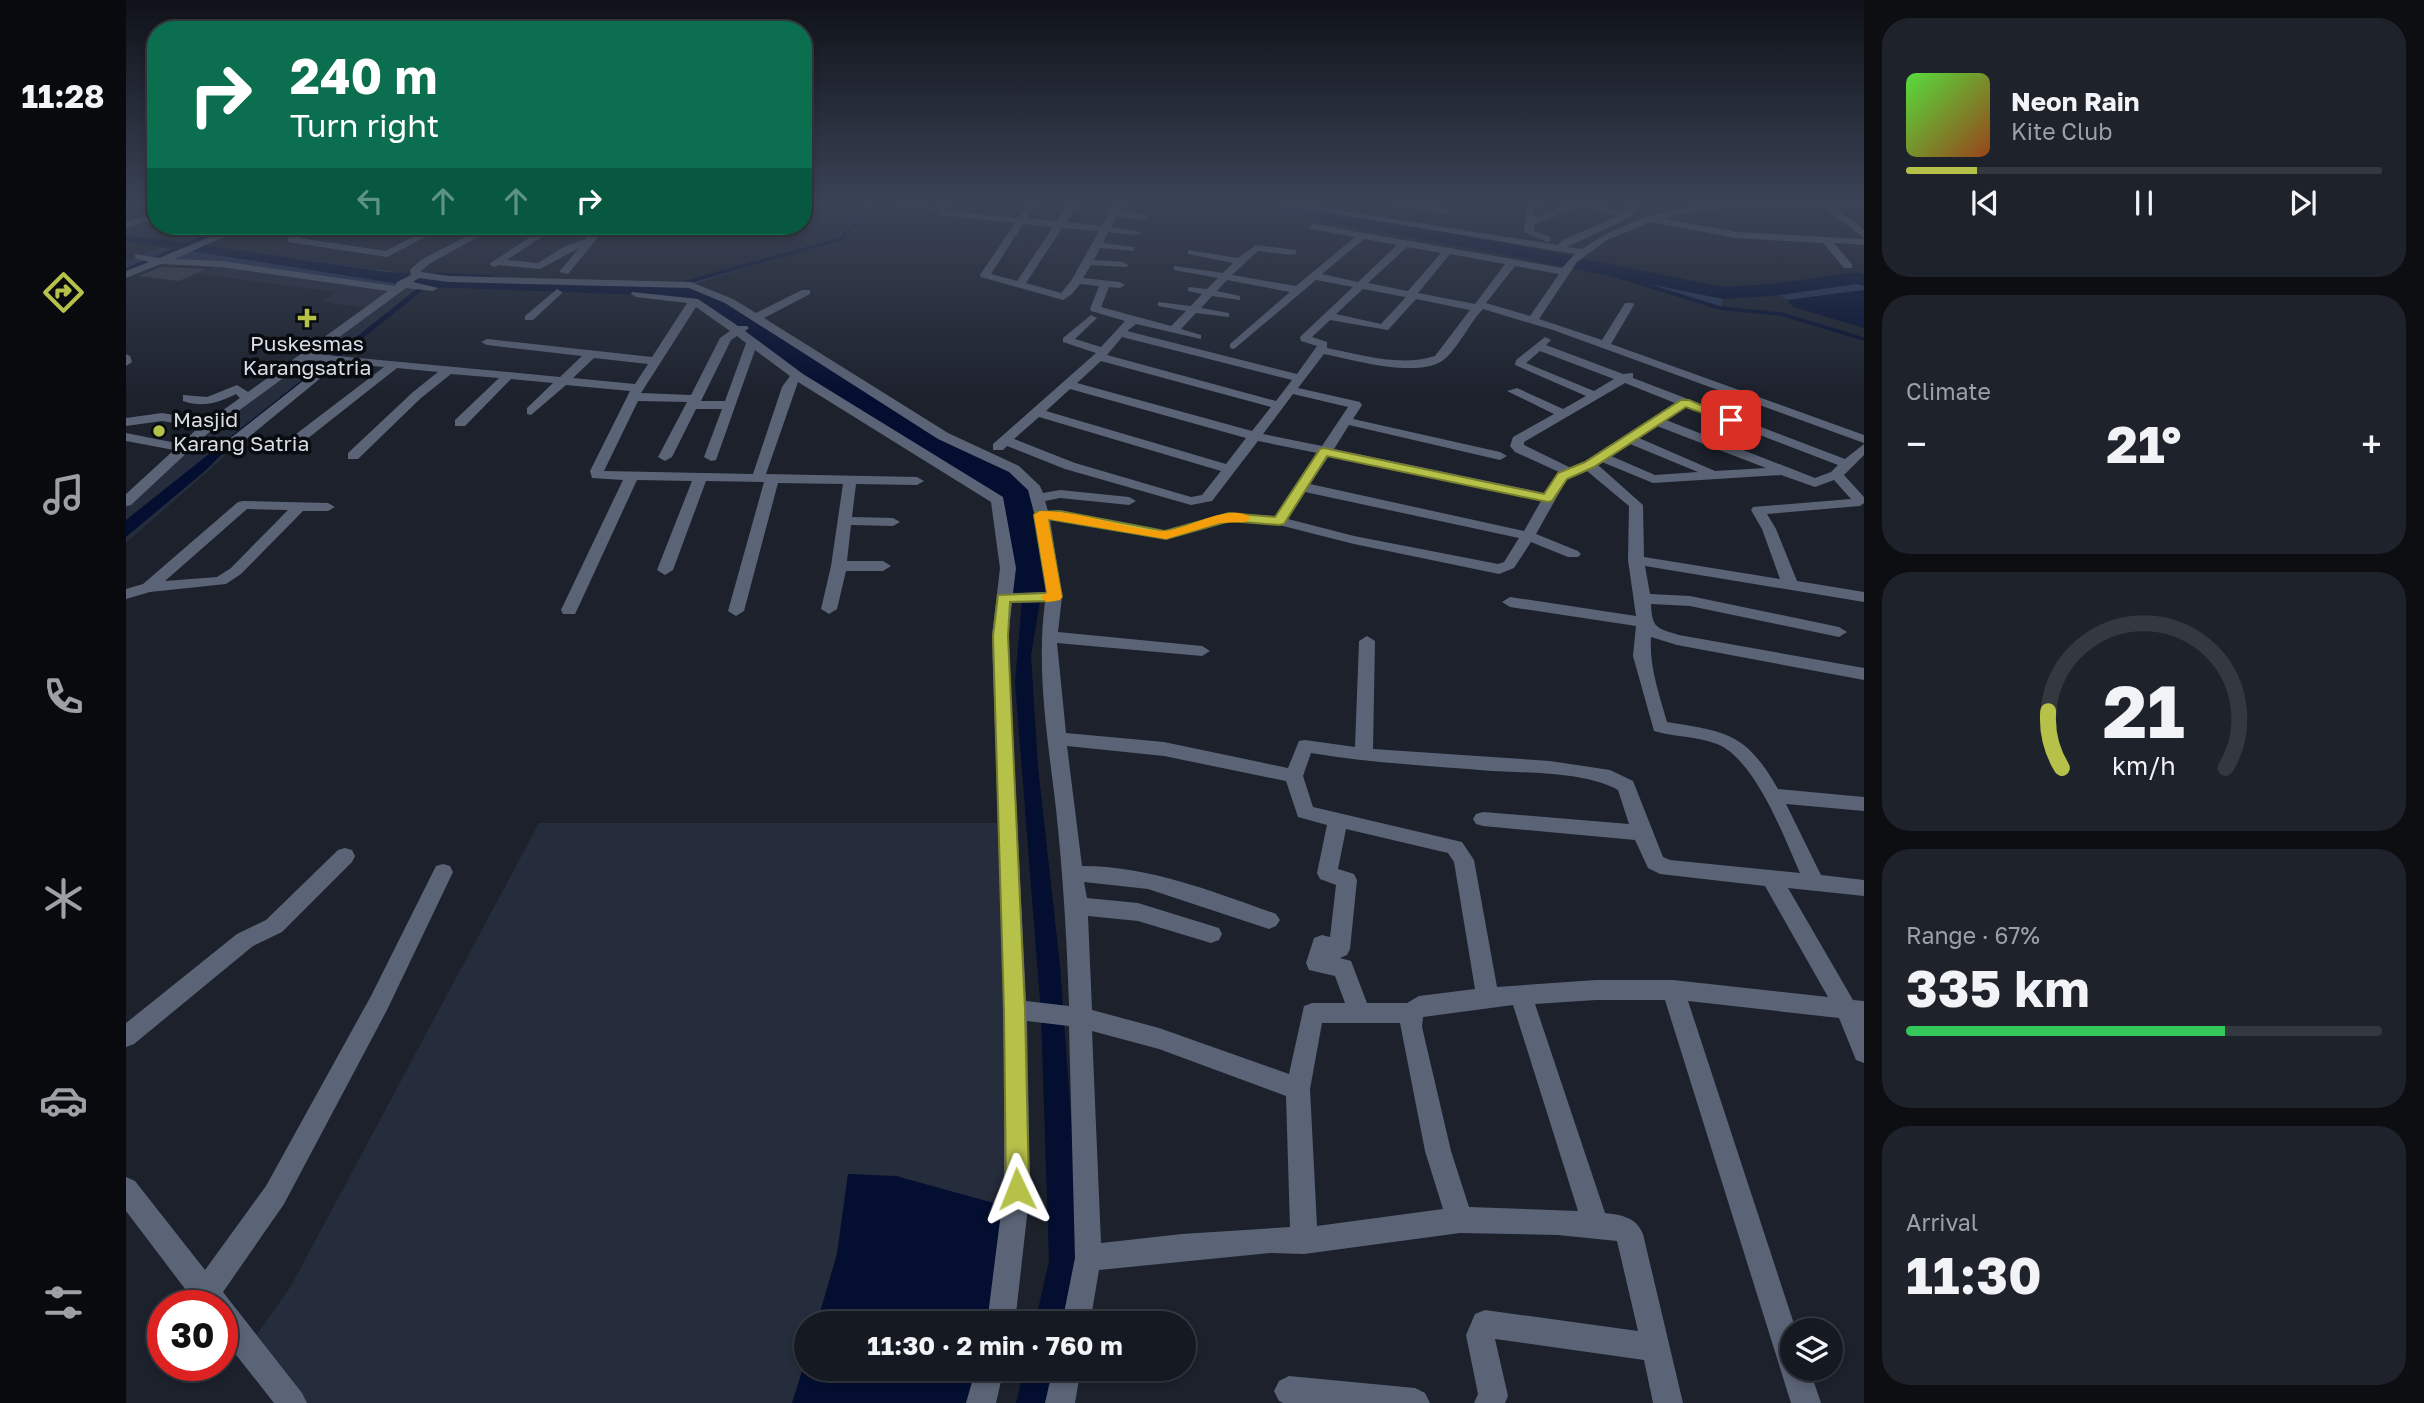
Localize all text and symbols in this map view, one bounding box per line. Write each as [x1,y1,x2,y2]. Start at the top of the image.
text: 240 m [290,46,438,105]
icon: right [175,49,266,140]
text: 11:28 [21,77,105,115]
text: Neon Rain [2011,86,2140,117]
text: Turn right [290,106,439,144]
text: Kite Club [2011,117,2112,145]
icon: left [351,182,389,220]
icon: ahead [424,182,462,220]
icon: ahead [497,182,535,220]
icon: right [570,182,608,220]
icon: previous [1966,184,2004,222]
icon: pause [2125,184,2163,222]
icon: next [2284,184,2322,222]
icon: directions [39,268,88,317]
marker: Puskesmas Karangsatria [297,308,317,328]
place label: Puskesmas Karangsatria [243,330,371,380]
text: Climate [1906,377,1991,405]
pin [1701,390,1761,450]
icon: arrive [1712,401,1750,439]
place label: Masjid Karang Satria [173,406,309,456]
text: 21° [2106,412,2182,474]
text: − [1906,421,1927,466]
text: + [2361,421,2382,466]
marker: Masjid Karang Satria [151,423,167,439]
icon: music [39,470,88,519]
text: 21 [2103,667,2185,754]
icon: phone [39,672,88,721]
text: km/h [2112,749,2176,780]
icon: climate [39,874,88,923]
text: Range · 67% [1906,921,2040,949]
text: 335 km [1906,956,2090,1018]
icon: car [39,1076,88,1125]
position arrow [980,1152,1054,1226]
text: Arrival [1906,1208,1978,1236]
text: 11:30 [1906,1243,2042,1305]
icon: filters [39,1278,88,1327]
speed limit sign: 30 [147,1290,238,1381]
map controls [1780,1318,1843,1381]
button: layers [1780,1318,1843,1381]
text: 11:30 · 2 min · 760 m [867,1330,1123,1361]

